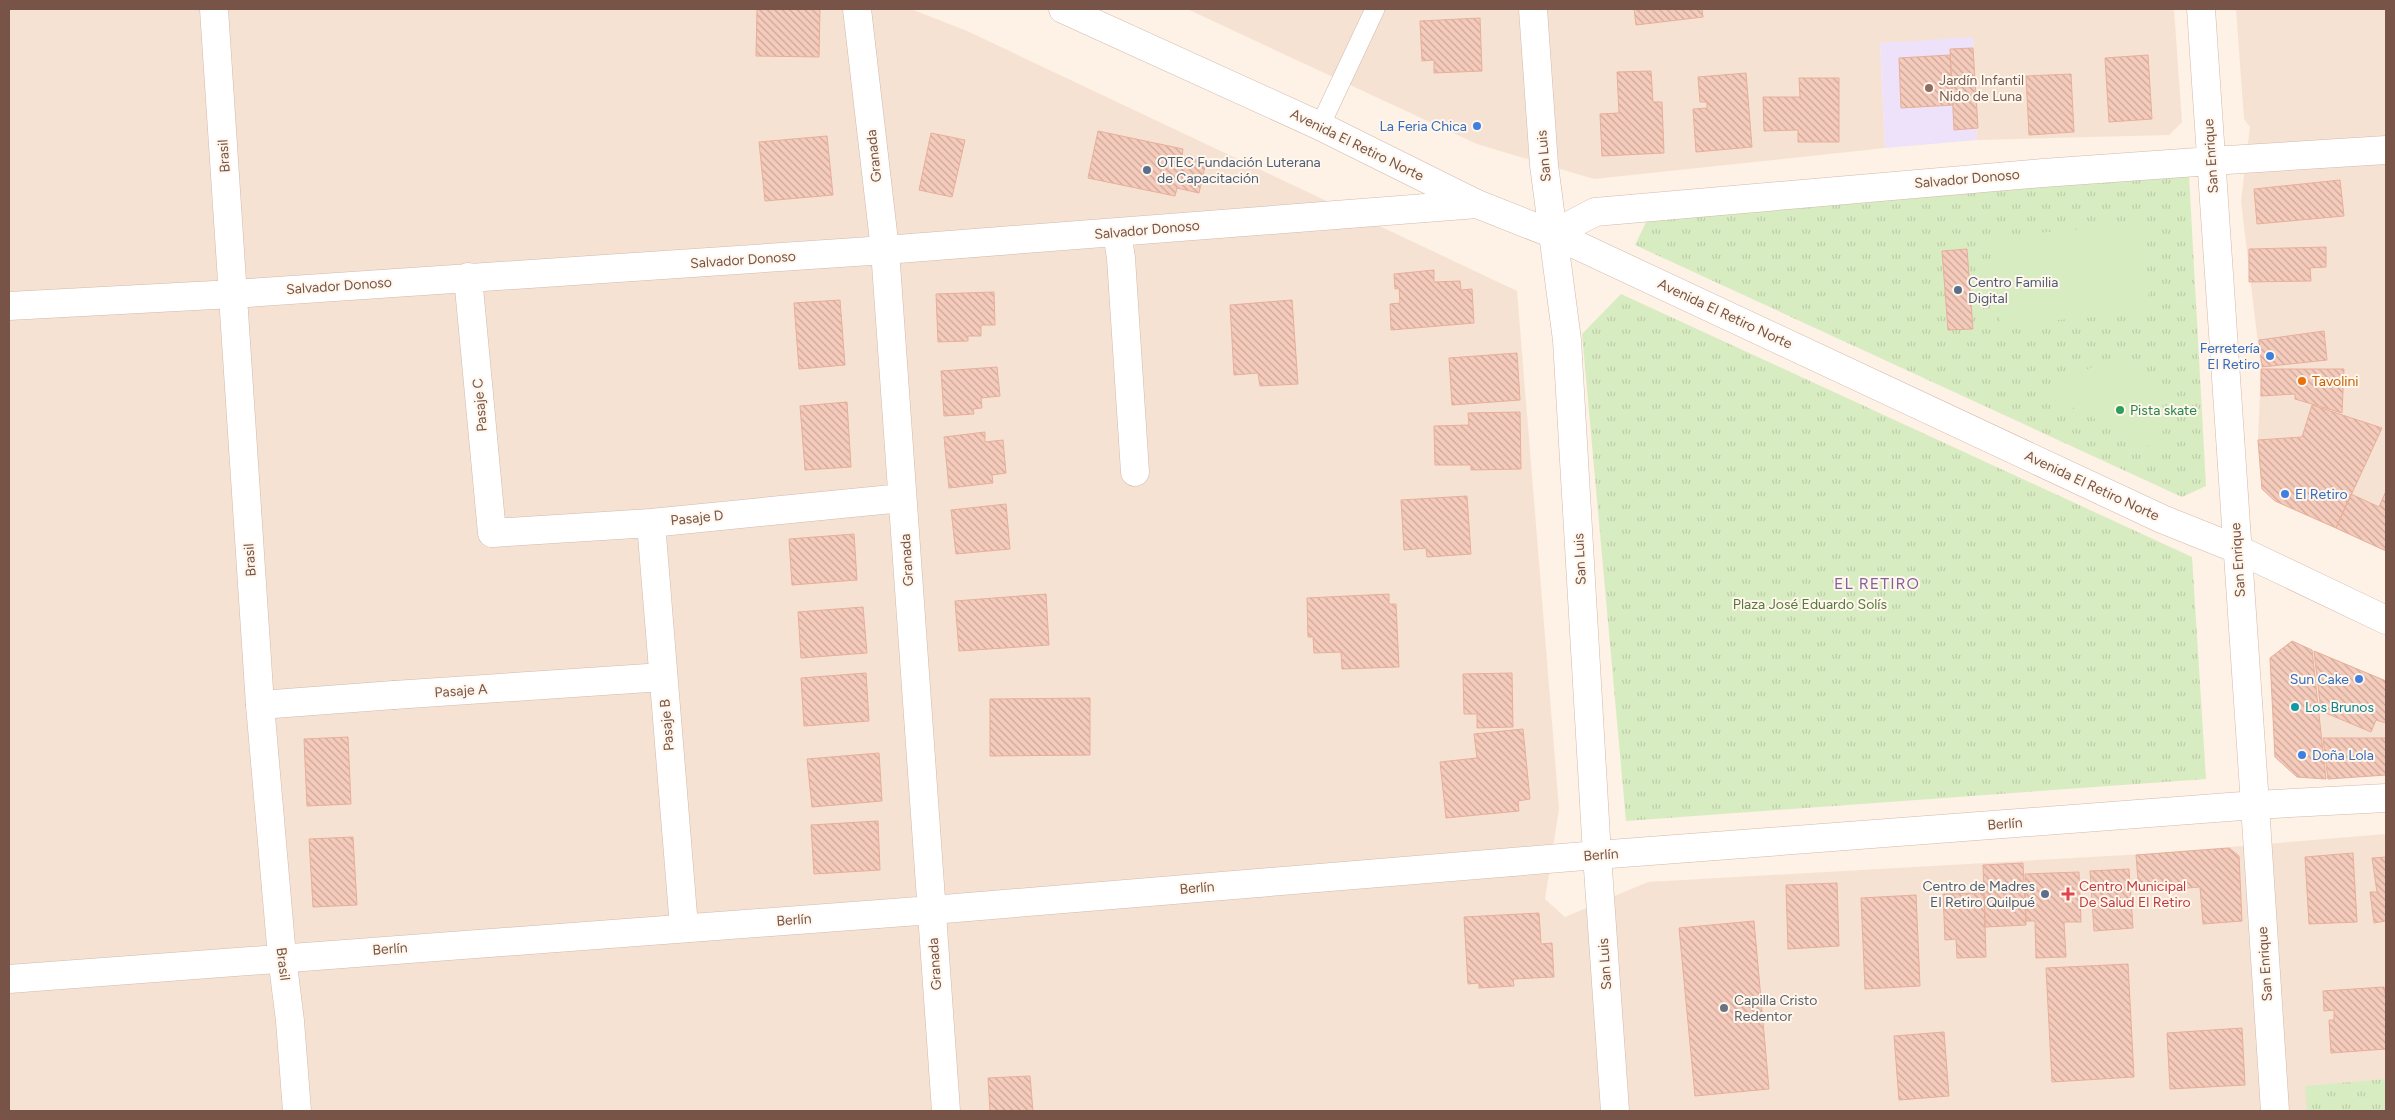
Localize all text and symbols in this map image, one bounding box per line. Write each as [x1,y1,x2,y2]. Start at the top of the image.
place label: Jardín Infantil Nido de Luna [1939,72,2024,105]
marker: Jardín Infantil Nido de Luna [1923,82,1935,94]
street label: Avenida El Retiro Norte [1287,105,1427,185]
place label: La Feria Chica [1380,118,1467,135]
street label: San Enrique [2200,118,2222,194]
marker: La Feria Chica [1471,120,1483,132]
street label: Granada [863,129,885,183]
street label: San Luis [1533,129,1555,183]
street label: Brasil [214,139,234,173]
place label: OTEC Fundación Luterana de Capacitación [1157,154,1321,187]
marker: OTEC Fundación Luterana de Capacitación [1141,164,1153,176]
street label: Salvador Donoso [1913,166,2021,192]
street label: Salvador Donoso [1093,217,1201,243]
street label: Salvador Donoso [690,248,796,272]
street label: Salvador Donoso [286,274,392,298]
place label: Centro Familia Digital [1968,274,2058,307]
street label: Avenida El Retiro Norte [1655,275,1795,353]
marker: Centro Familia Digital [1952,284,1964,296]
place label: Ferretería El Retiro [2200,340,2260,373]
marker: Ferretería El Retiro [2264,350,2276,362]
place label: Tavolini [2312,373,2359,390]
marker: Tavolini [2296,375,2308,387]
street label: Pasaje C [469,377,491,433]
place label: Pista skate [2130,402,2197,419]
marker: Pista skate [2114,404,2126,416]
street label: Avenida El Retiro Norte [2022,447,2162,525]
place label: El Retiro [2295,486,2348,503]
marker: El Retiro [2279,488,2291,500]
street label: Pasaje D [670,507,724,529]
street label: San Enrique [2227,522,2249,598]
street label: Granada [897,533,917,587]
street label: San Luis [1570,533,1590,585]
street label: Brasil [240,543,260,577]
district label: EL RETIRO [1834,574,1920,593]
park label: Plaza José Eduardo Solís [1733,596,1887,613]
place label: Sun Cake [2290,671,2349,688]
marker: Sun Cake [2353,673,2365,685]
street label: Pasaje A [434,681,489,701]
street label: Pasaje B [656,698,678,752]
place label: Los Brunos [2305,699,2374,716]
marker: Los Brunos [2289,701,2301,713]
place label: Doña Lola [2312,747,2374,764]
marker: Doña Lola [2296,749,2308,761]
street label: Berlín [1987,814,2023,834]
street label: Berlín [1583,845,1619,865]
street label: Berlín [1179,878,1215,898]
place label: Centro de Madres El Retiro Quilpué [1922,878,2035,911]
place label: Centro Municipal De Salud El Retiro [2079,878,2191,911]
marker: Centro Municipal De Salud El Retiro [2061,887,2075,901]
marker: Centro de Madres El Retiro Quilpué [2039,888,2051,900]
street label: Berlín [776,910,812,930]
street label: San Enrique [2254,926,2276,1002]
street label: Granada [925,937,945,991]
street label: San Luis [1595,938,1615,990]
street label: Berlín [372,939,408,959]
street label: Brasil [273,946,293,982]
place label: Capilla Cristo Redentor [1734,992,1818,1025]
marker: Capilla Cristo Redentor [1718,1002,1730,1014]

